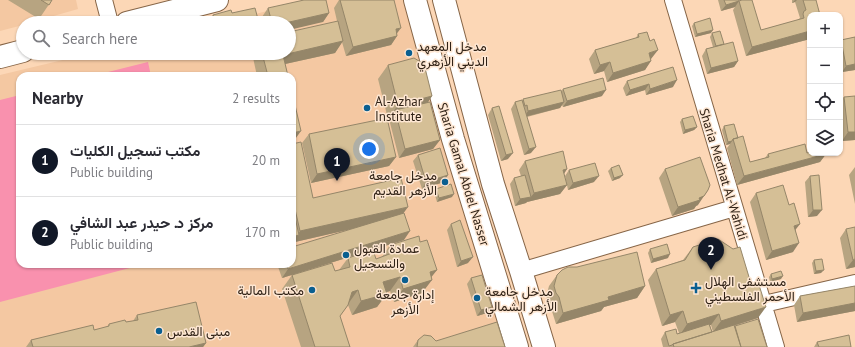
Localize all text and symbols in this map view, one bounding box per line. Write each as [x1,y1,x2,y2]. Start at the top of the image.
map controls [807,12,843,156]
button: + [807,12,843,48]
search box [16,16,296,60]
icon: search [30,27,52,49]
text: Search here [62,29,138,48]
place label: مدخل المعهد الديني الأزهري [417,38,488,72]
marker: مدخل المعهد الديني الأزهري [404,48,414,58]
button: − [807,48,843,84]
button: locate [807,84,843,120]
text: Nearby [32,87,83,109]
text: 2 results [232,90,280,107]
place label: Al-Azhar Institute [375,93,423,125]
street label: Sharia Gamal Abdel Nasser [434,100,494,249]
marker: Al-Azhar Institute [362,103,372,113]
street label: Sharia Medhat Al-Wahidi [695,106,752,242]
button: layers [807,120,843,156]
your location [359,139,379,159]
text: مكتب تسجيل الكليات [70,141,200,160]
pin: 1 [324,148,350,181]
text: 1 [41,152,49,169]
text: 20 m [252,152,280,169]
text: Public building [70,164,153,181]
place label: مدخل جامعة الأزهر القديم [369,167,437,199]
marker: مدخل جامعة الأزهر القديم [440,177,450,187]
text: مركز د. حيدر عبد الشافي [70,213,213,232]
text: 2 [41,224,49,241]
text: 170 m [245,224,280,241]
text: Public building [70,236,153,253]
pin: 2 [698,237,724,270]
place label: عمادة القبول والتسجيل [354,240,419,272]
marker: عمادة القبول والتسجيل [341,250,351,260]
place label: مستشفى الهلال الأحمر الفلسطيني [705,273,795,307]
marker: إدارة جامعة الأزهر [400,275,410,285]
place label: مكتب المالية [237,282,304,299]
marker: مستشفى الهلال الأحمر الفلسطيني [690,282,702,294]
place label: مدخل جامعة الأزهر الشمالي [485,283,557,317]
marker: مكتب المالية [307,285,317,295]
place label: إدارة جامعة الأزهر [376,286,434,318]
marker: مدخل جامعة الأزهر الشمالي [472,293,482,303]
place label: مبنى القدس [167,323,230,340]
marker: مبنى القدس [154,326,164,336]

